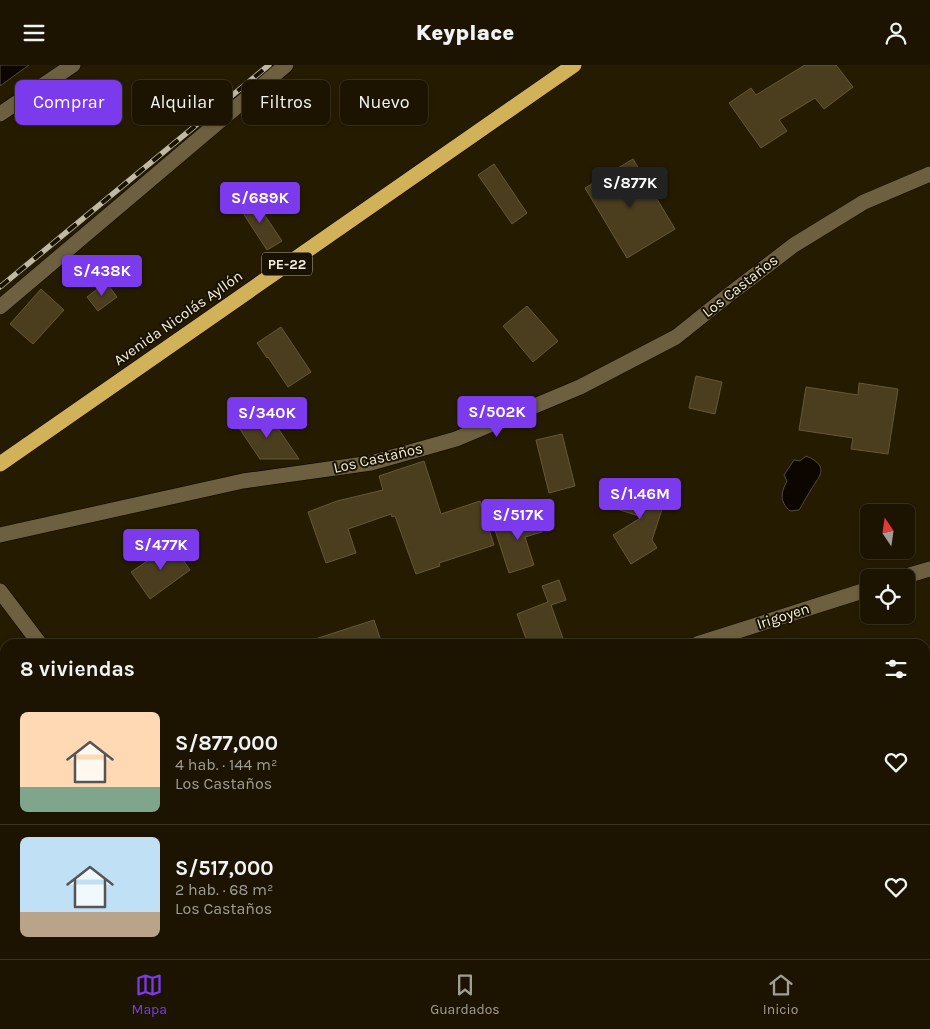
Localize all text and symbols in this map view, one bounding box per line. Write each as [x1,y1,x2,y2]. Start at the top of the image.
icon: menu [20,19,48,47]
icon: person [882,19,910,47]
text: Keyplace [416,20,514,46]
chip: Comprar [15,80,122,125]
chip: Alquilar [132,80,232,125]
chip: Filtros [242,80,330,125]
chip: Nuevo [340,80,428,125]
pin: S/877K [589,167,671,209]
text: S/877K [603,173,657,192]
pin: S/689K [219,181,301,224]
text: S/689K [231,188,289,207]
street label: Los Castaños [699,251,781,321]
road number: PE-22 [262,253,312,275]
pin: S/438K [61,255,143,297]
text: S/438K [73,261,131,280]
street label: Avenida Nicolás Ayllón [110,267,246,369]
pin: S/502K [456,395,538,438]
pin: S/340K [226,397,308,439]
text: S/502K [468,402,526,421]
text: S/340K [238,403,296,422]
street label: Los Castaños [332,439,424,477]
pin: S/1.46M [594,477,686,520]
text: S/1.46M [610,484,670,503]
pin: S/517K [477,499,559,541]
north arrow [860,504,915,559]
map controls [860,504,915,624]
text: S/517K [492,505,544,524]
pin: S/477K [120,529,202,571]
text: S/477K [134,535,188,554]
button: locate [860,569,915,624]
street label: Irigoyen [754,599,812,633]
icon: filters [882,655,910,683]
text: 8 viviendas [20,657,135,681]
text: S/877,000 [175,731,278,755]
icon: home [60,732,120,792]
icon: heart [882,748,910,776]
text: 4 hab. · 144 m² [175,755,277,774]
text: Los Castaños [175,774,272,793]
text: S/517,000 [175,856,274,880]
icon: home [60,857,120,917]
icon: heart [882,873,910,901]
text: 2 hab. · 68 m² [175,880,274,899]
text: Los Castaños [175,899,272,918]
tab: Mapa [132,971,167,1018]
tab: Guardados [430,971,500,1018]
tab: Inicio [763,971,798,1018]

